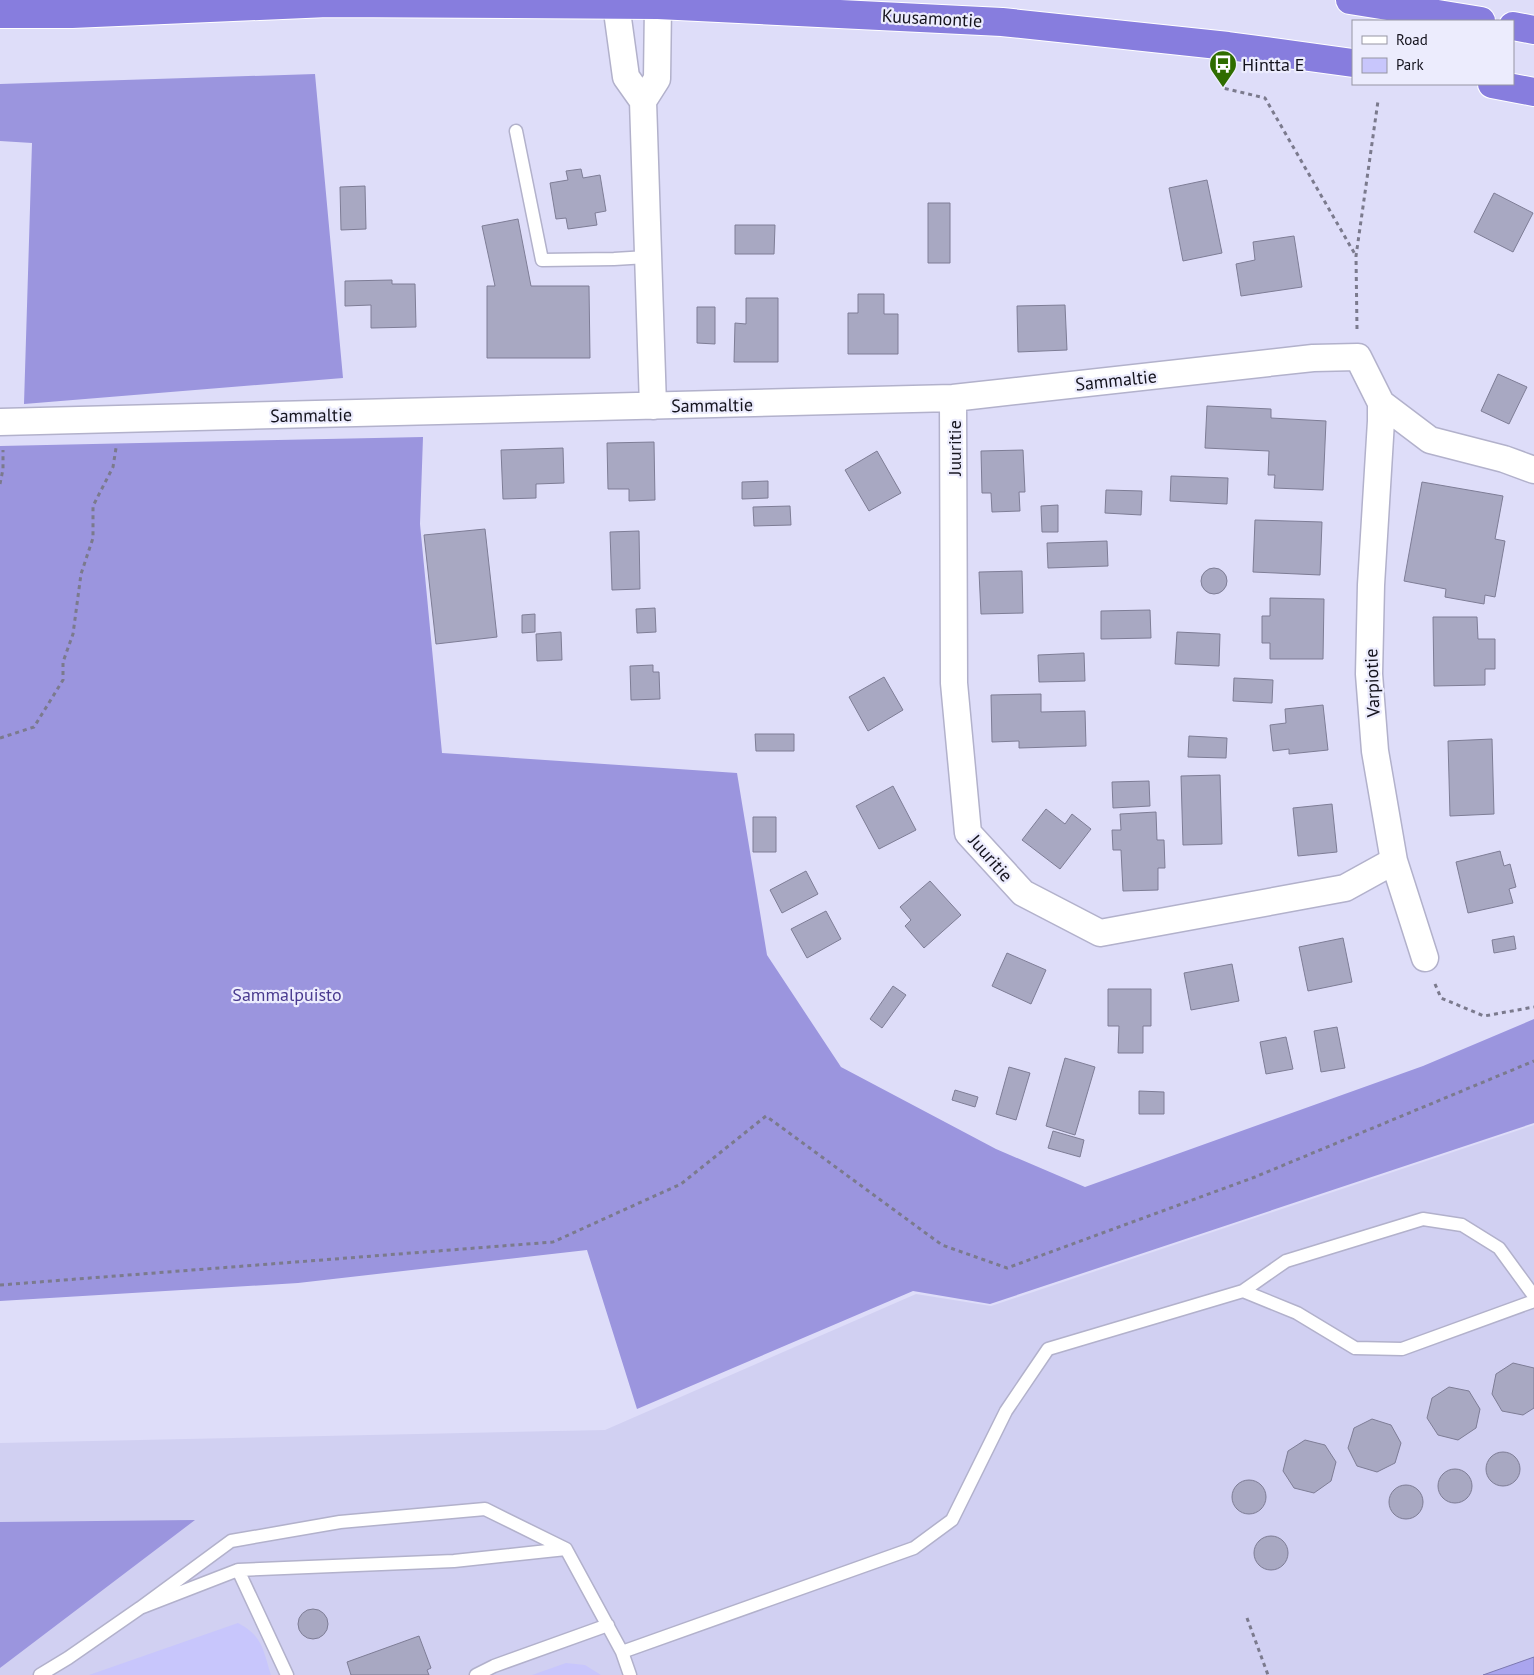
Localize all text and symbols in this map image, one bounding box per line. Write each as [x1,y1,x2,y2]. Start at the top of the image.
street label: Kuusamontie [881,4,983,32]
legend [1352,20,1514,85]
text: Road [1396,30,1428,49]
bus stop icon: Hintta E [1208,49,1238,88]
place label: Hintta E [1242,53,1304,76]
text: Park [1396,55,1424,74]
street label: Sammaltie [1074,364,1158,396]
street label: Sammaltie [671,393,753,417]
street label: Sammaltie [270,403,352,427]
street label: Juuritie [943,420,966,477]
street label: Varpiotie [1359,648,1385,719]
street label: Juuritie [963,829,1018,887]
park label: Sammalpuisto [232,983,342,1006]

